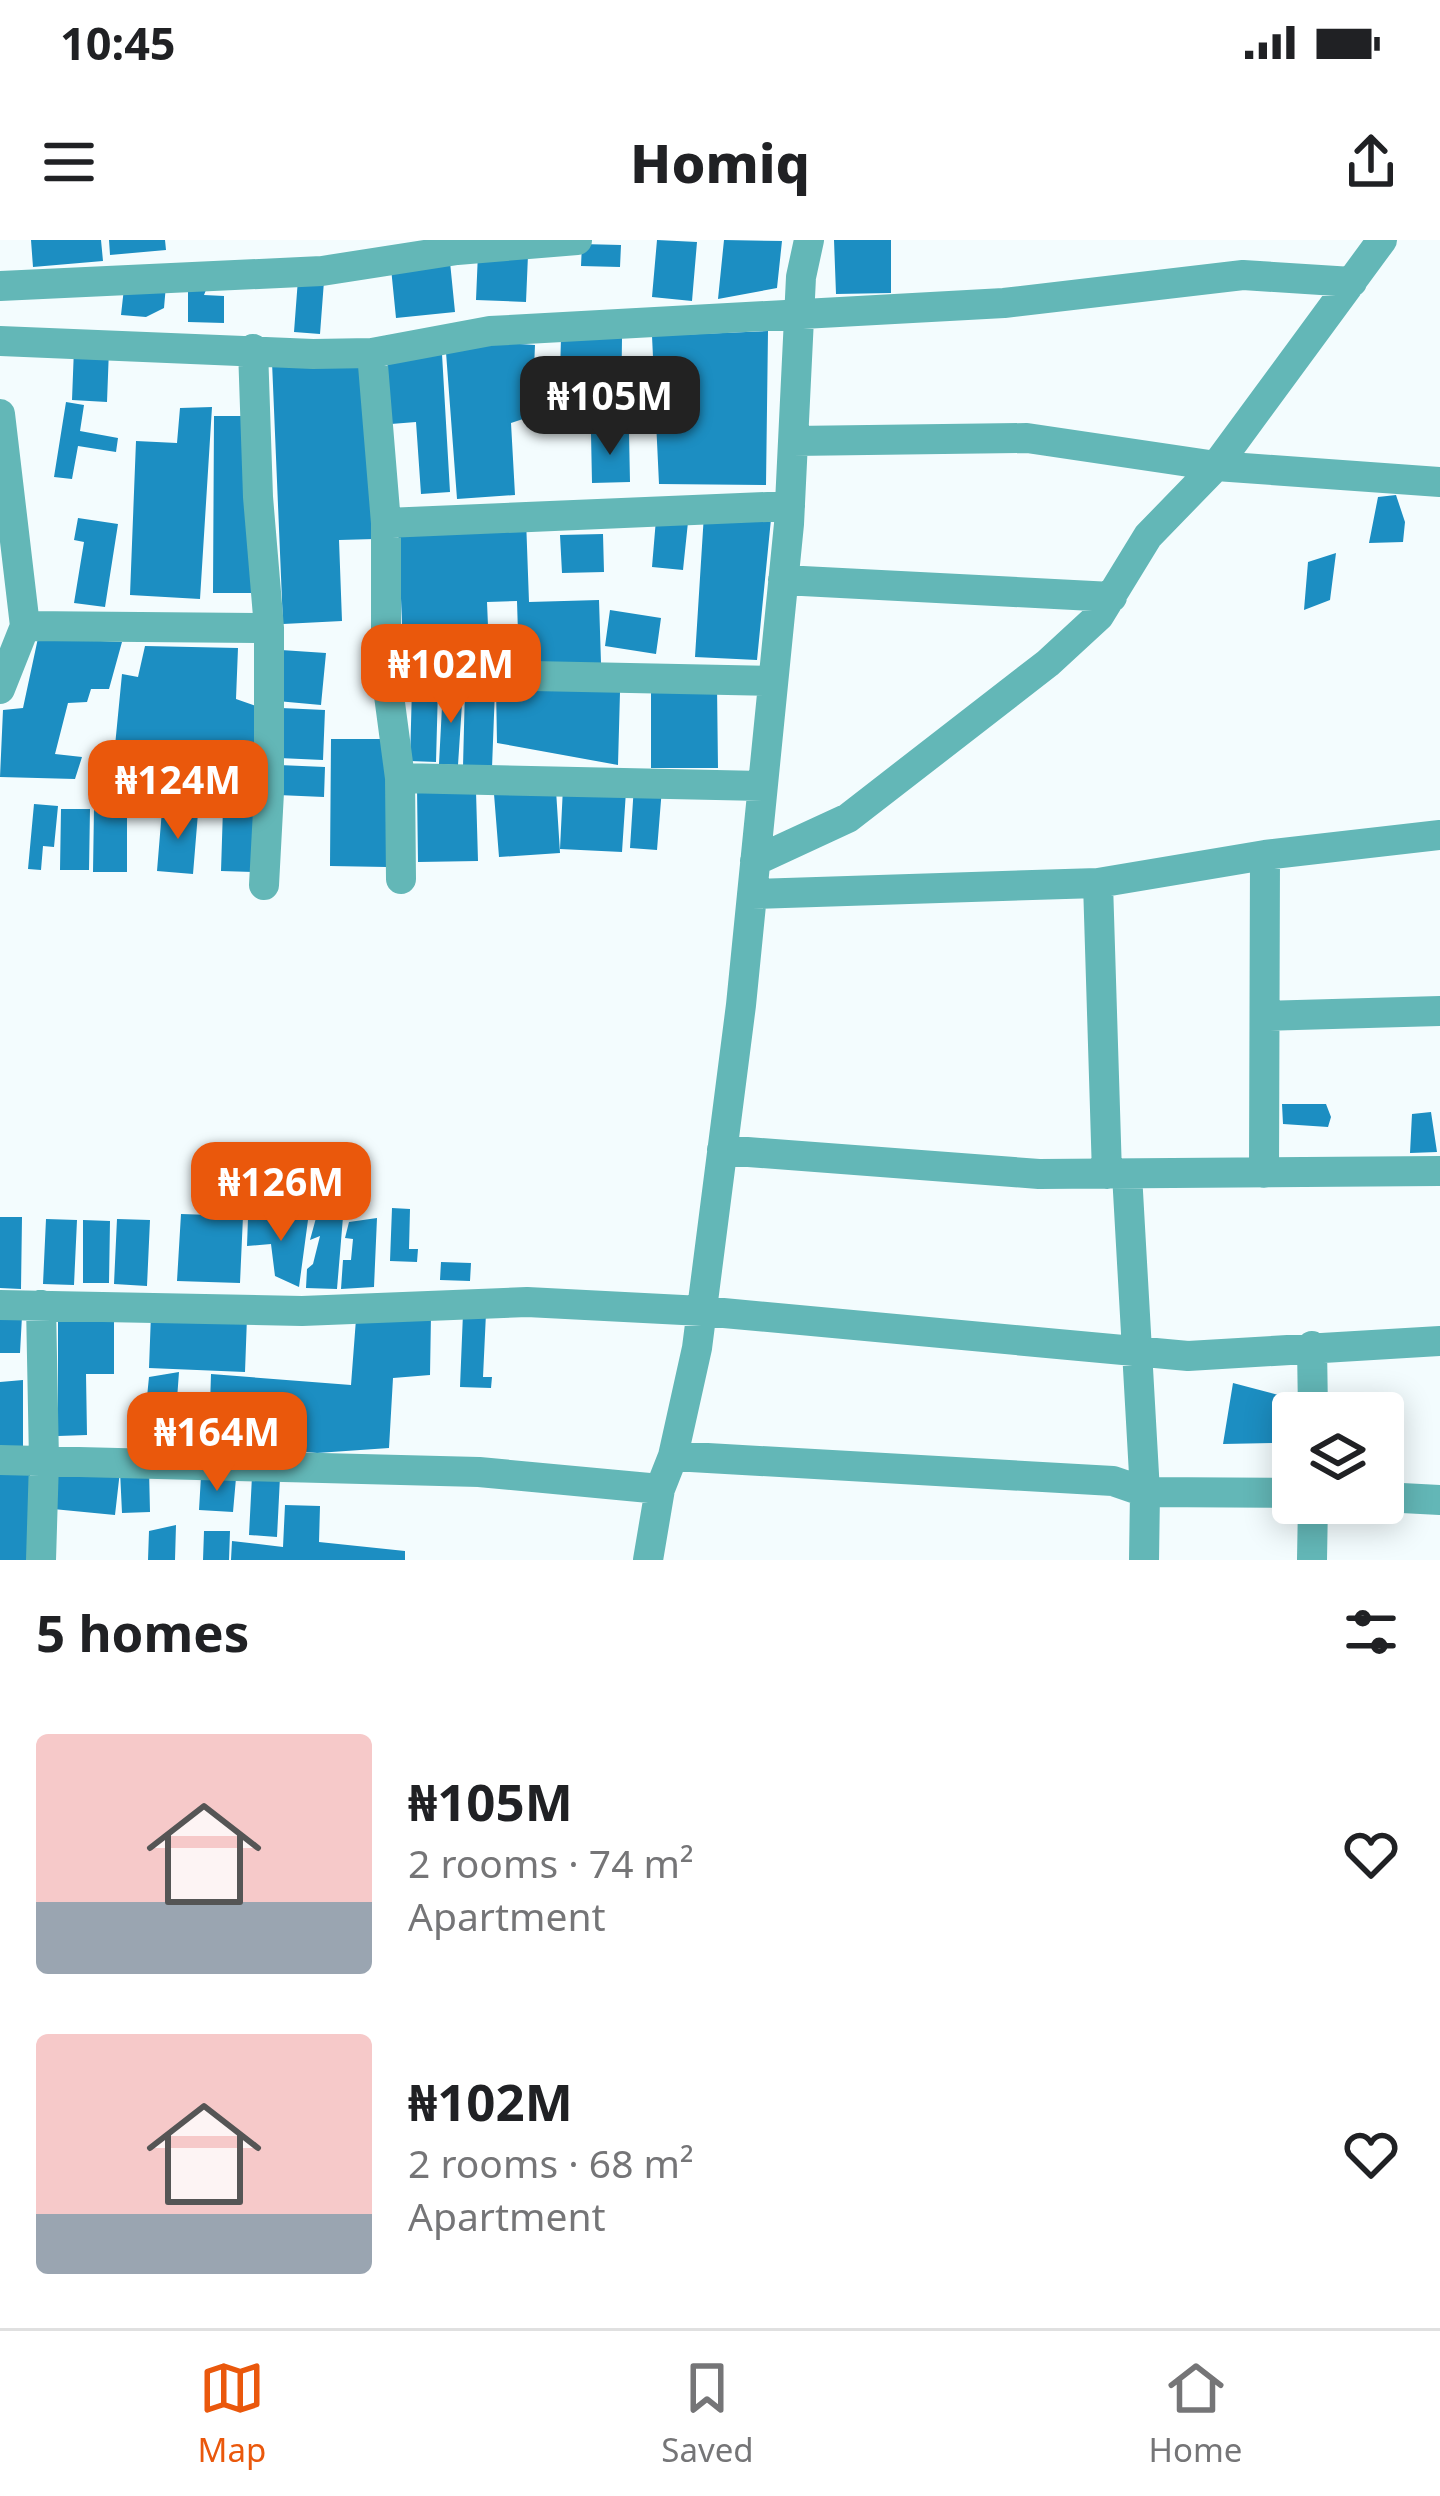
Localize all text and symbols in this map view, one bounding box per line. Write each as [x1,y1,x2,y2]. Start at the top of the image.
text: 10:45 [60,12,176,73]
text: Homiq [630,125,810,199]
icon: menu [36,129,102,195]
icon: share [1338,129,1404,195]
pin: ₦105M [526,356,694,458]
text: ₦105M [547,368,673,421]
pin: ₦102M [367,624,535,726]
text: ₦102M [388,636,514,689]
pin: ₦124M [94,740,262,842]
text: ₦124M [115,752,241,805]
pin: ₦126M [197,1142,365,1244]
text: ₦126M [218,1154,344,1207]
pin: ₦164M [133,1392,301,1494]
map controls [1272,1392,1404,1524]
button: layers [1272,1392,1404,1524]
text: ₦164M [154,1404,280,1457]
text: 5 homes [36,1597,249,1667]
icon: filters [1338,1599,1404,1665]
text: ₦105M [408,1766,573,1836]
icon: home [132,1782,276,1926]
icon: heart [1338,1821,1404,1887]
text: 2 rooms · 74 m² [408,1836,694,1889]
text: Apartment [408,1889,606,1942]
text: ₦102M [408,2066,573,2136]
icon: home [132,2082,276,2226]
icon: heart [1338,2121,1404,2187]
text: 2 rooms · 68 m² [408,2136,694,2189]
text: Apartment [408,2189,606,2242]
tab: Map [198,2355,266,2472]
tab: Saved [661,2355,754,2472]
tab: Home [1149,2355,1242,2472]

